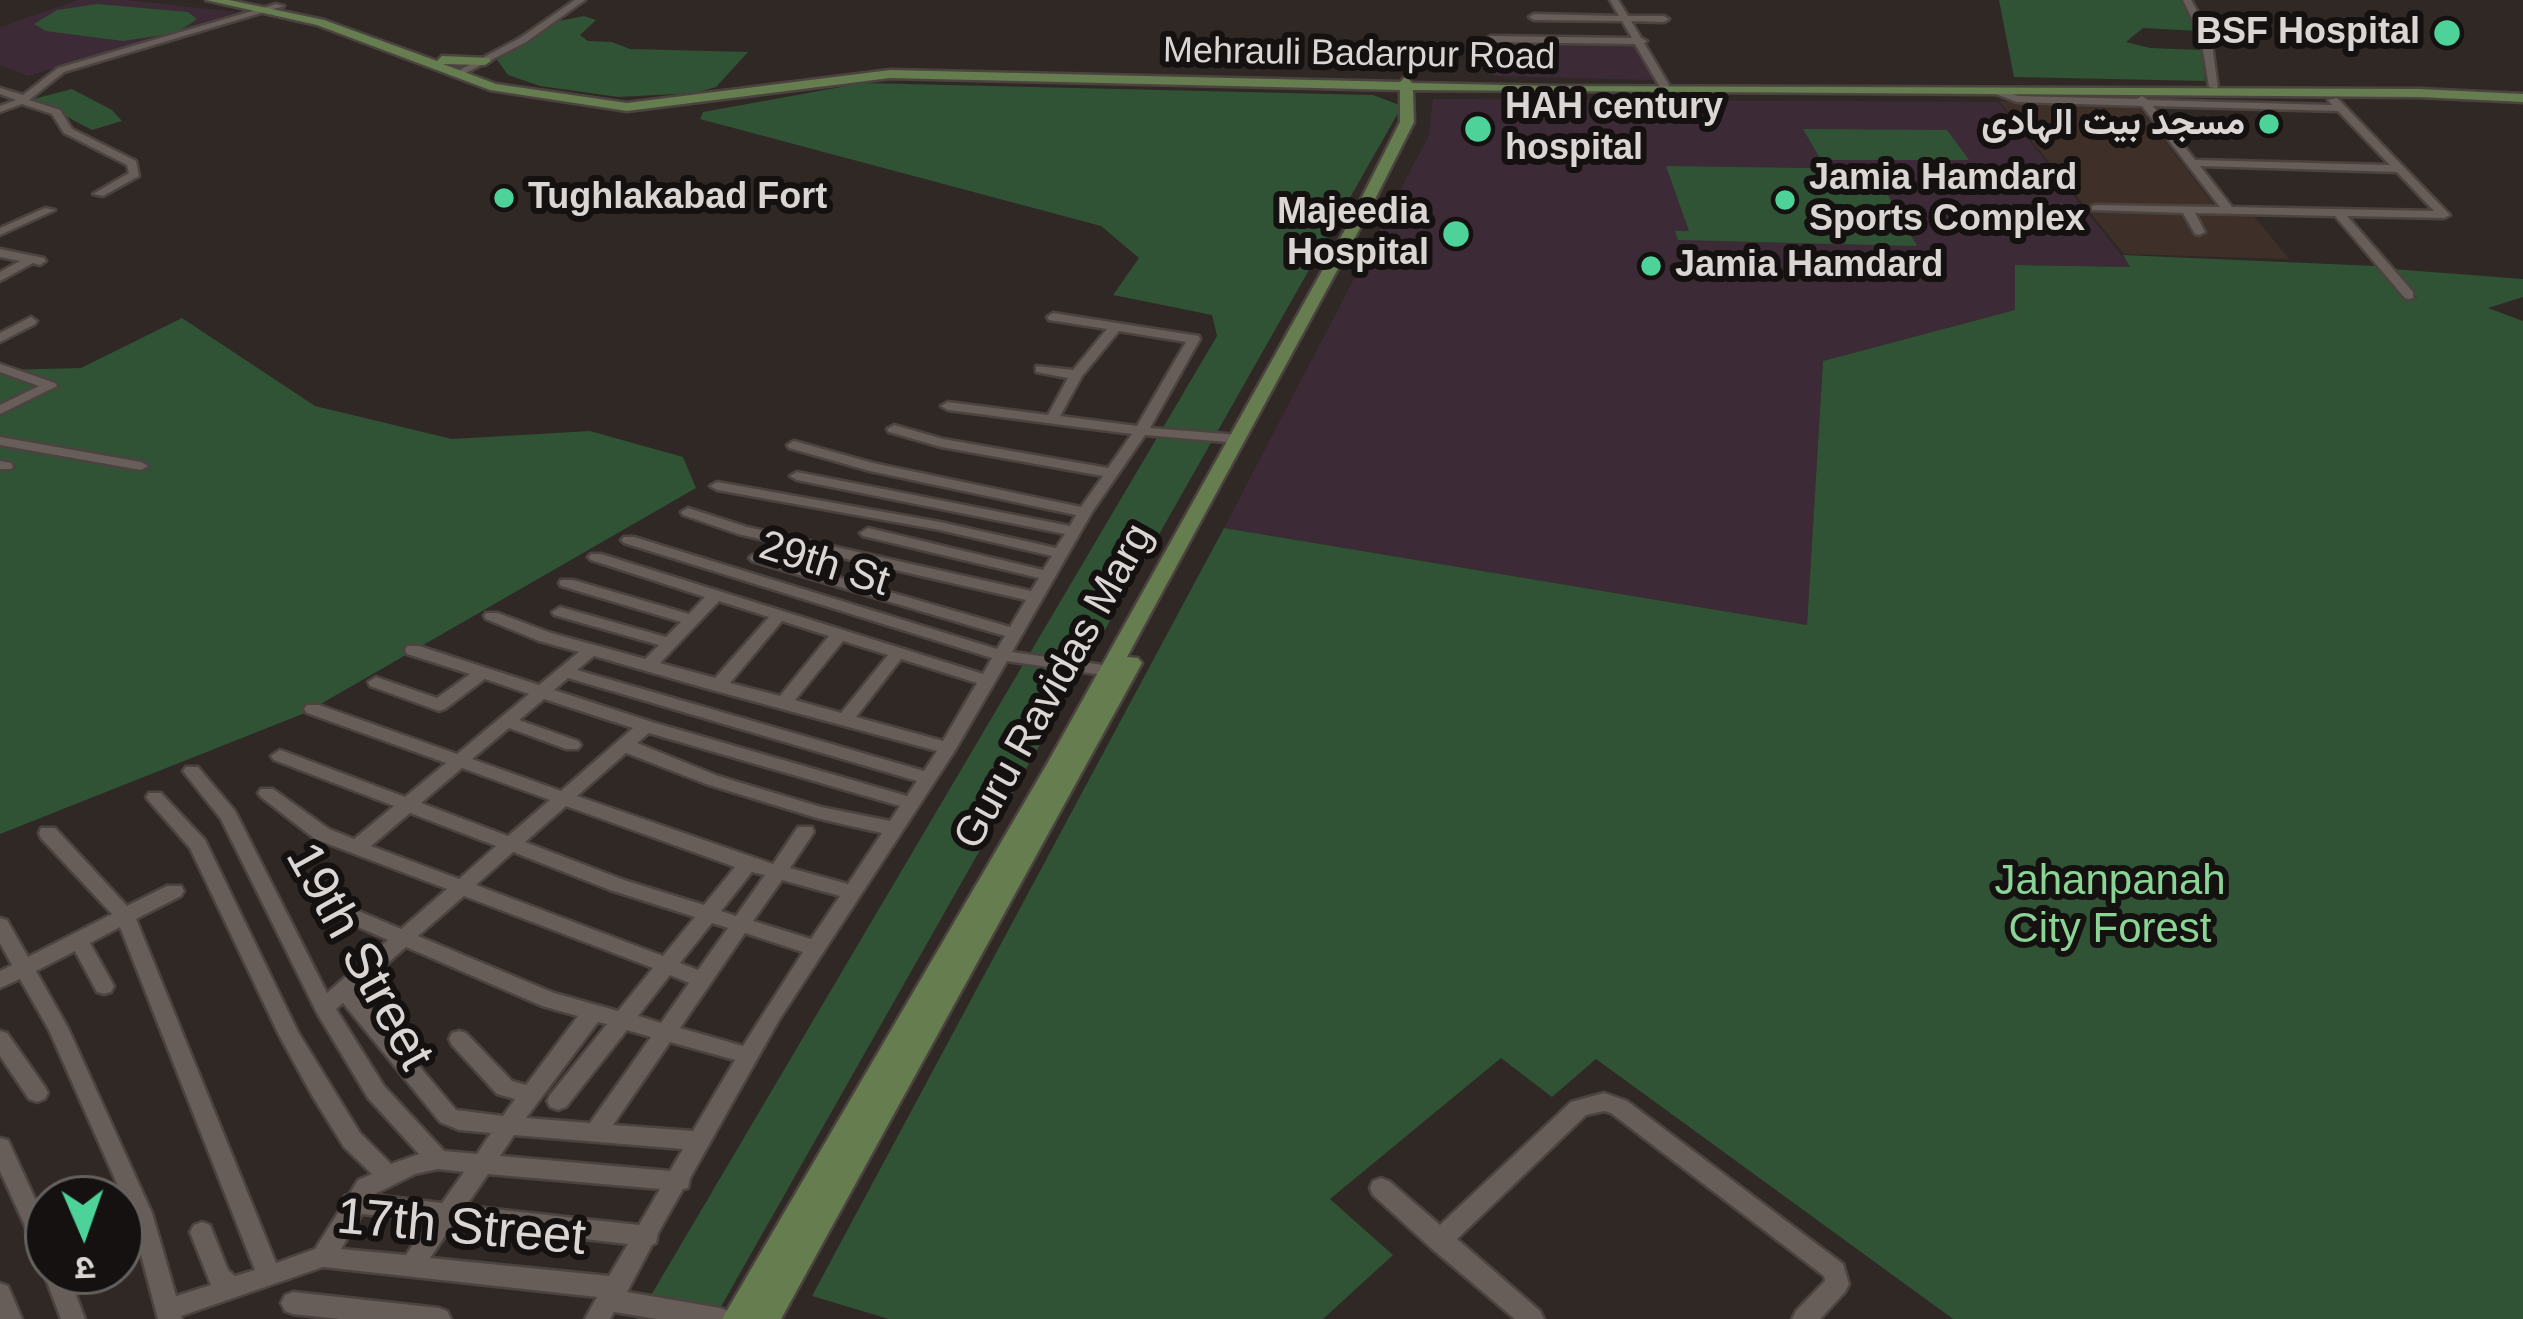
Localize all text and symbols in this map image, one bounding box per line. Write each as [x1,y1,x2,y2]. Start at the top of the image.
place label: BSF Hospital [2196,11,2420,55]
marker: BSF Hospital [2431,17,2463,49]
street label: Mehrauli Badarpur Road [1163,30,1555,80]
place label: HAH century hospital [1505,86,1723,171]
place label: مسجد بیت الہادی [1981,102,2245,146]
marker: مسجد بیت الہادی [2256,111,2282,137]
marker: HAH century hospital [1462,113,1494,145]
place label: Jamia Hamdard Sports Complex [1809,157,2085,242]
place label: Tughlakabad Fort [528,176,827,220]
marker: Tughlakabad Fort [491,185,517,211]
marker: Jamia Hamdard Sports Complex [1772,187,1798,213]
place label: Majeedia Hospital [1277,191,1429,276]
marker: Majeedia Hospital [1440,218,1472,250]
place label: Jamia Hamdard [1675,244,1943,288]
marker: Jamia Hamdard [1638,253,1664,279]
street label: Guru Ravidas Marg [945,516,1165,858]
street label: 29th St [753,521,895,609]
street label: 19th Street [271,833,445,1081]
park label: Jahanpanah City Forest [1994,857,2226,956]
north arrow [24,1175,144,1295]
street label: 17th Street [334,1188,588,1270]
text: उ [75,1250,95,1287]

